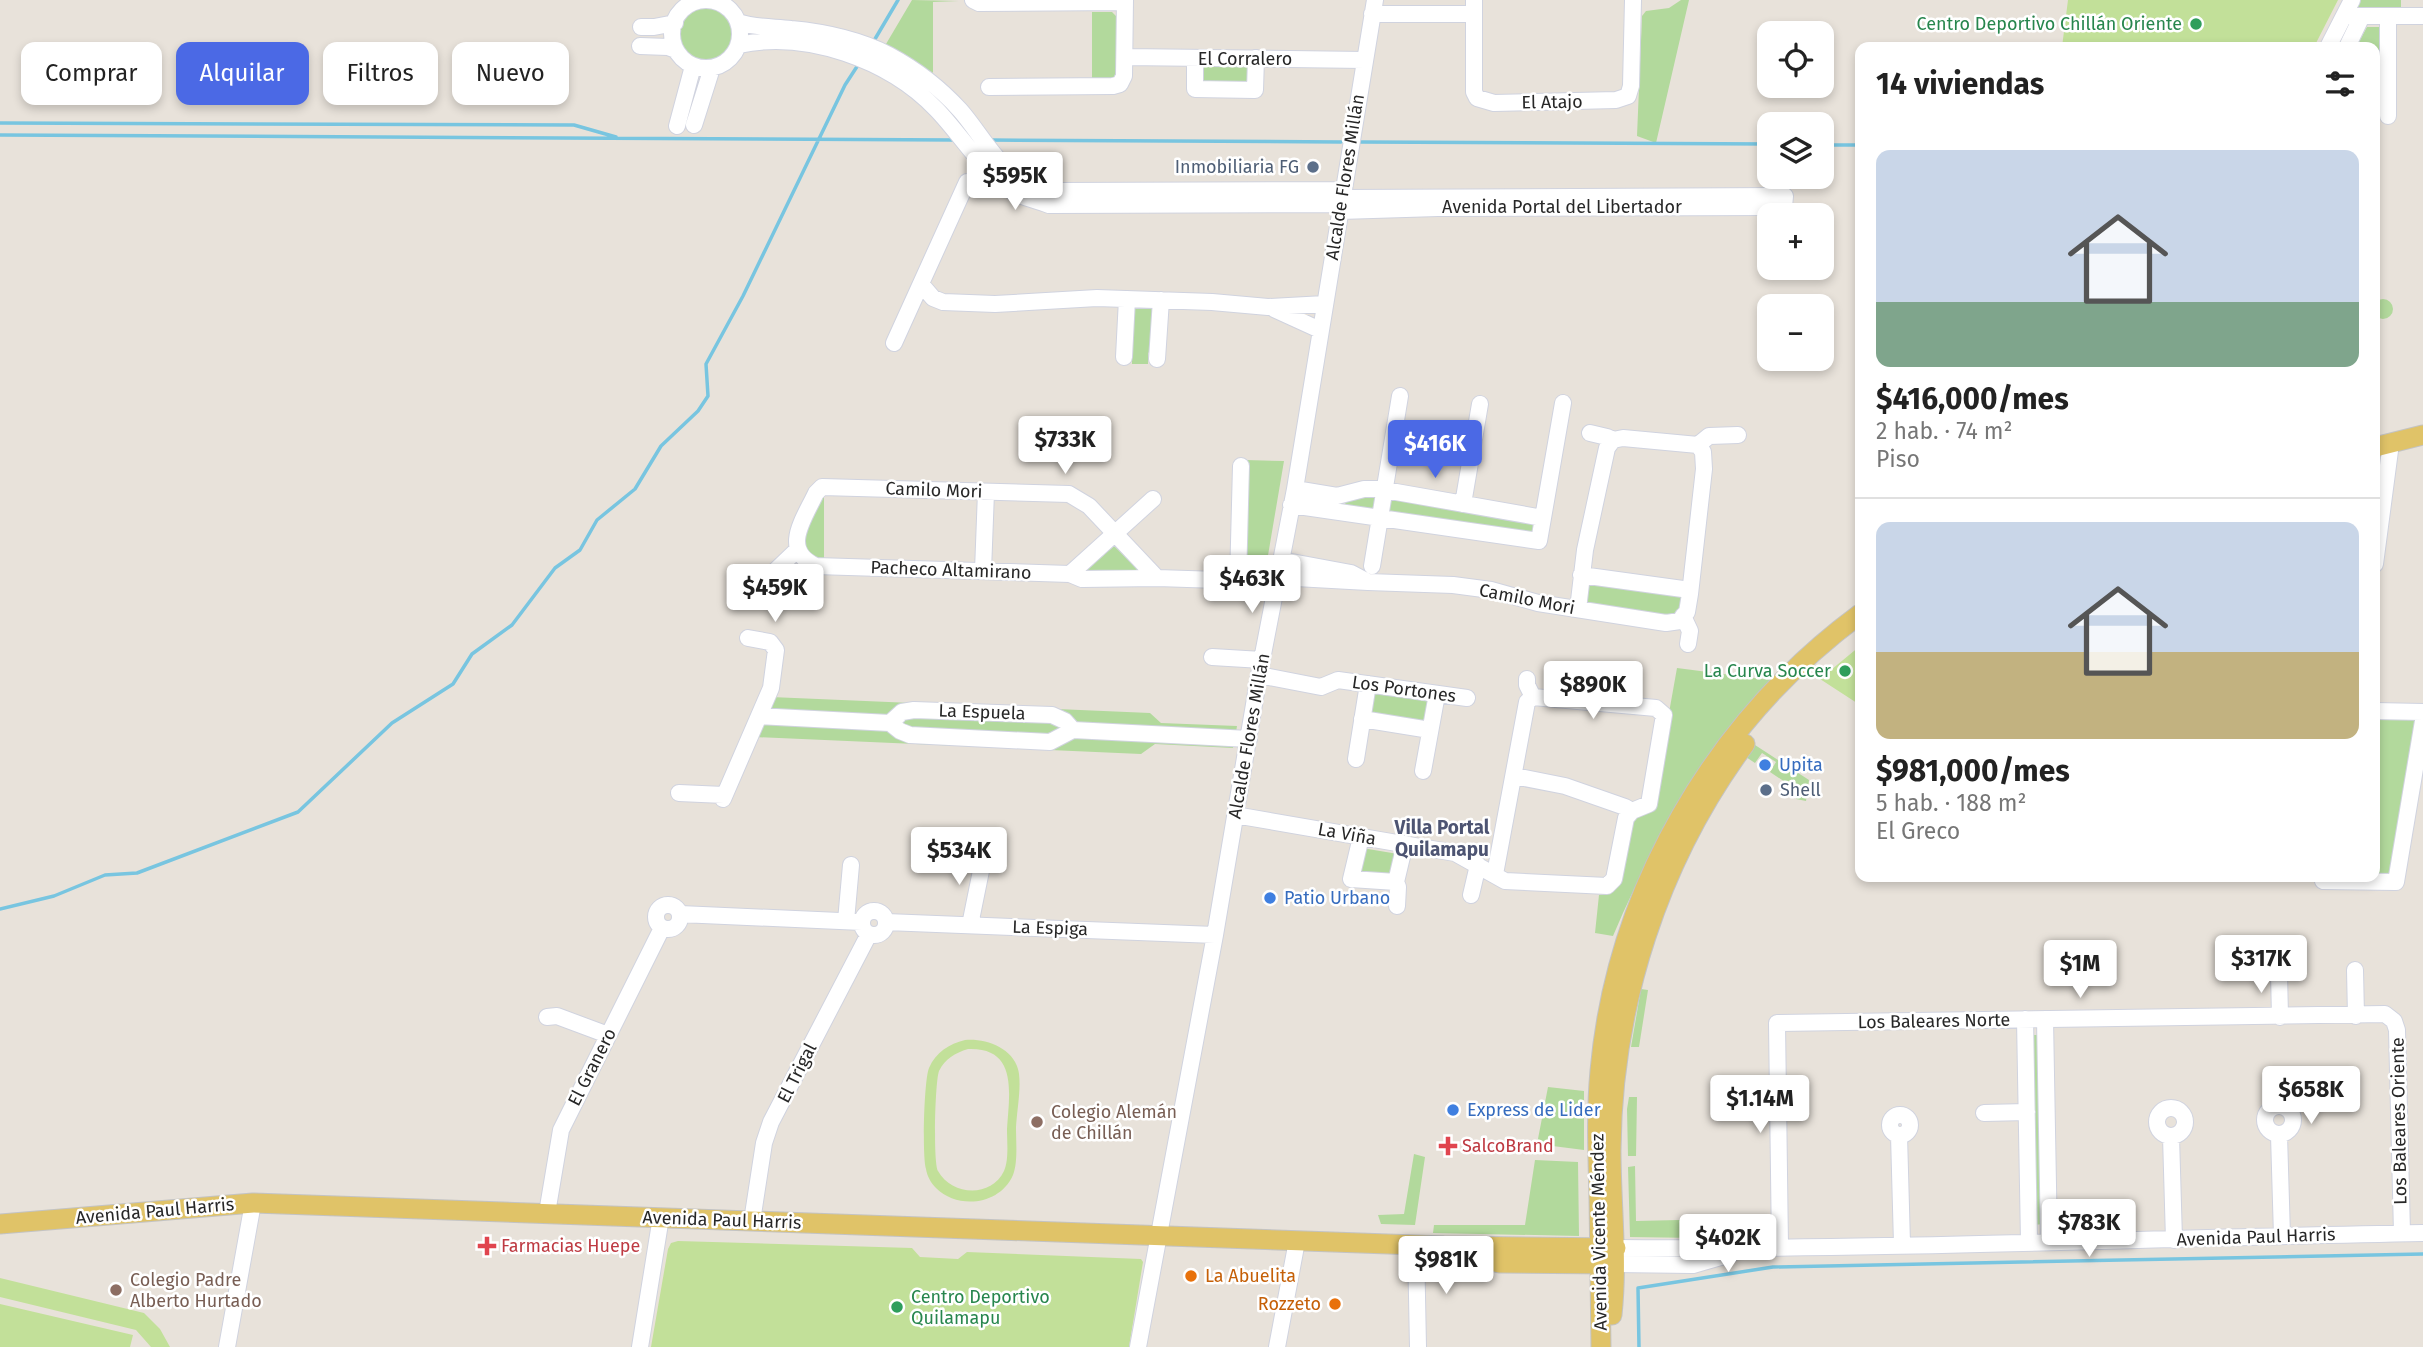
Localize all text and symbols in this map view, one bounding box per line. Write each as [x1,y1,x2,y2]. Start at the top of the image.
place label: Centro Deportivo Chillán Oriente [1917,13,2182,35]
marker: Centro Deportivo Chillán Oriente [2188,16,2204,32]
map controls [1757,21,1834,371]
button: locate [1757,21,1834,98]
chip: Comprar [21,42,162,105]
chip: Alquilar [176,42,309,105]
chip: Filtros [323,42,438,105]
chip: Nuevo [452,42,569,105]
street label: El Corralero [1198,48,1292,70]
icon: filters [2321,65,2359,103]
text: 14 viviendas [1876,66,2044,102]
street label: El Atajo [1521,90,1583,114]
street label: Alcalde Flores Millán [1321,92,1369,262]
button: layers [1757,112,1834,189]
pin: $595K [966,152,1064,212]
place label: Inmobiliaria FG [1175,156,1299,178]
marker: Inmobiliaria FG [1305,159,1321,175]
text: $595K [983,161,1047,189]
street label: Avenida Portal del Libertador [1442,196,1682,218]
icon: home [2055,196,2181,322]
button: + [1757,203,1834,280]
button: − [1757,294,1834,371]
text: $416,000/mes [1876,381,2069,417]
pin: $733K [1016,416,1114,476]
text: 2 hab. · 74 m² [1876,417,2013,445]
pin: $416K [1386,420,1484,480]
text: $733K [1034,425,1096,453]
text: $416K [1404,429,1466,457]
text: Piso [1876,445,1920,473]
street label: Camilo Mori [885,477,983,503]
street label: Pacheco Altamirano [870,556,1032,584]
pin: $463K [1203,556,1301,615]
pin: $459K [726,564,824,624]
text: $463K [1220,564,1284,592]
icon: home [2055,568,2181,694]
text: $459K [743,573,807,601]
street label: Camilo Mori [1477,579,1577,619]
street label: Alcalde Flores Millán [1224,652,1274,820]
place label: La Curva Soccer [1704,660,1831,682]
pin: $890K [1544,662,1642,721]
marker: La Curva Soccer [1837,663,1853,679]
text: $890K [1560,670,1626,698]
street label: Los Portones [1350,671,1458,707]
street label: La Espuela [938,699,1026,725]
text: $981,000/mes [1876,753,2070,789]
place label: Upita [1779,754,1823,776]
marker: Upita [1757,757,1773,773]
place label: Shell [1780,779,1821,801]
marker: Shell [1758,782,1774,798]
text: 5 hab. · 188 m² [1876,789,2026,817]
district label: Villa Portal Quilamapu [1394,816,1490,861]
text: El Greco [1876,817,1960,845]
street label: La Viña [1316,818,1378,850]
pin: $534K [910,828,1008,887]
text: $534K [927,836,991,864]
place label: Patio Urbano [1284,887,1390,909]
marker: Patio Urbano [1262,890,1278,906]
street label: La Espiga [1012,916,1088,940]
pin: $317K [2212,936,2310,995]
pin: $1M [2046,940,2114,1000]
text: $317K [2231,944,2291,972]
text: $1M [2060,949,2100,977]
street label: Los Baleares Norte [1858,1009,2010,1033]
street label: El Granero [563,1024,621,1110]
street label: Los Baleares Oriente [2387,1037,2411,1205]
street label: El Trigal [773,1039,821,1107]
pin: $658K [2262,1066,2360,1126]
text: $658K [2278,1075,2344,1103]
pin: $1.14M [1703,1076,1817,1135]
text: $1.14M [1726,1084,1794,1112]
place label: Express de Lider [1467,1099,1601,1121]
place label: Colegio Alemán de Chillán [1051,1101,1177,1144]
marker: Express de Lider [1445,1102,1461,1118]
marker: Colegio Alemán de Chillán [1029,1114,1045,1130]
street label: Avenida Vicente Méndez [1586,1133,1612,1331]
place label: SalcoBrand [1462,1135,1554,1157]
marker: SalcoBrand [1440,1138,1456,1154]
street label: Avenida Paul Harris [75,1193,235,1229]
pin: $783K [2040,1200,2138,1259]
street label: Avenida Paul Harris [642,1206,802,1234]
text: $783K [2058,1208,2120,1236]
pin: $402K [1679,1214,1777,1274]
text: $402K [1695,1223,1761,1251]
street label: Avenida Paul Harris [2176,1223,2336,1251]
place label: Farmacias Huepe [501,1235,640,1257]
pin: $981K [1397,1236,1495,1296]
marker: Farmacias Huepe [479,1238,495,1254]
text: $981K [1414,1245,1478,1273]
place label: La Abuelita [1205,1265,1296,1287]
marker: La Abuelita [1183,1268,1199,1284]
place label: Colegio Padre Alberto Hurtado [130,1269,262,1312]
marker: Colegio Padre Alberto Hurtado [108,1282,124,1298]
place label: Centro Deportivo Quilamapu [911,1286,1050,1329]
place label: Rozzeto [1258,1293,1321,1315]
marker: Rozzeto [1327,1296,1343,1312]
marker: Centro Deportivo Quilamapu [889,1299,905,1315]

